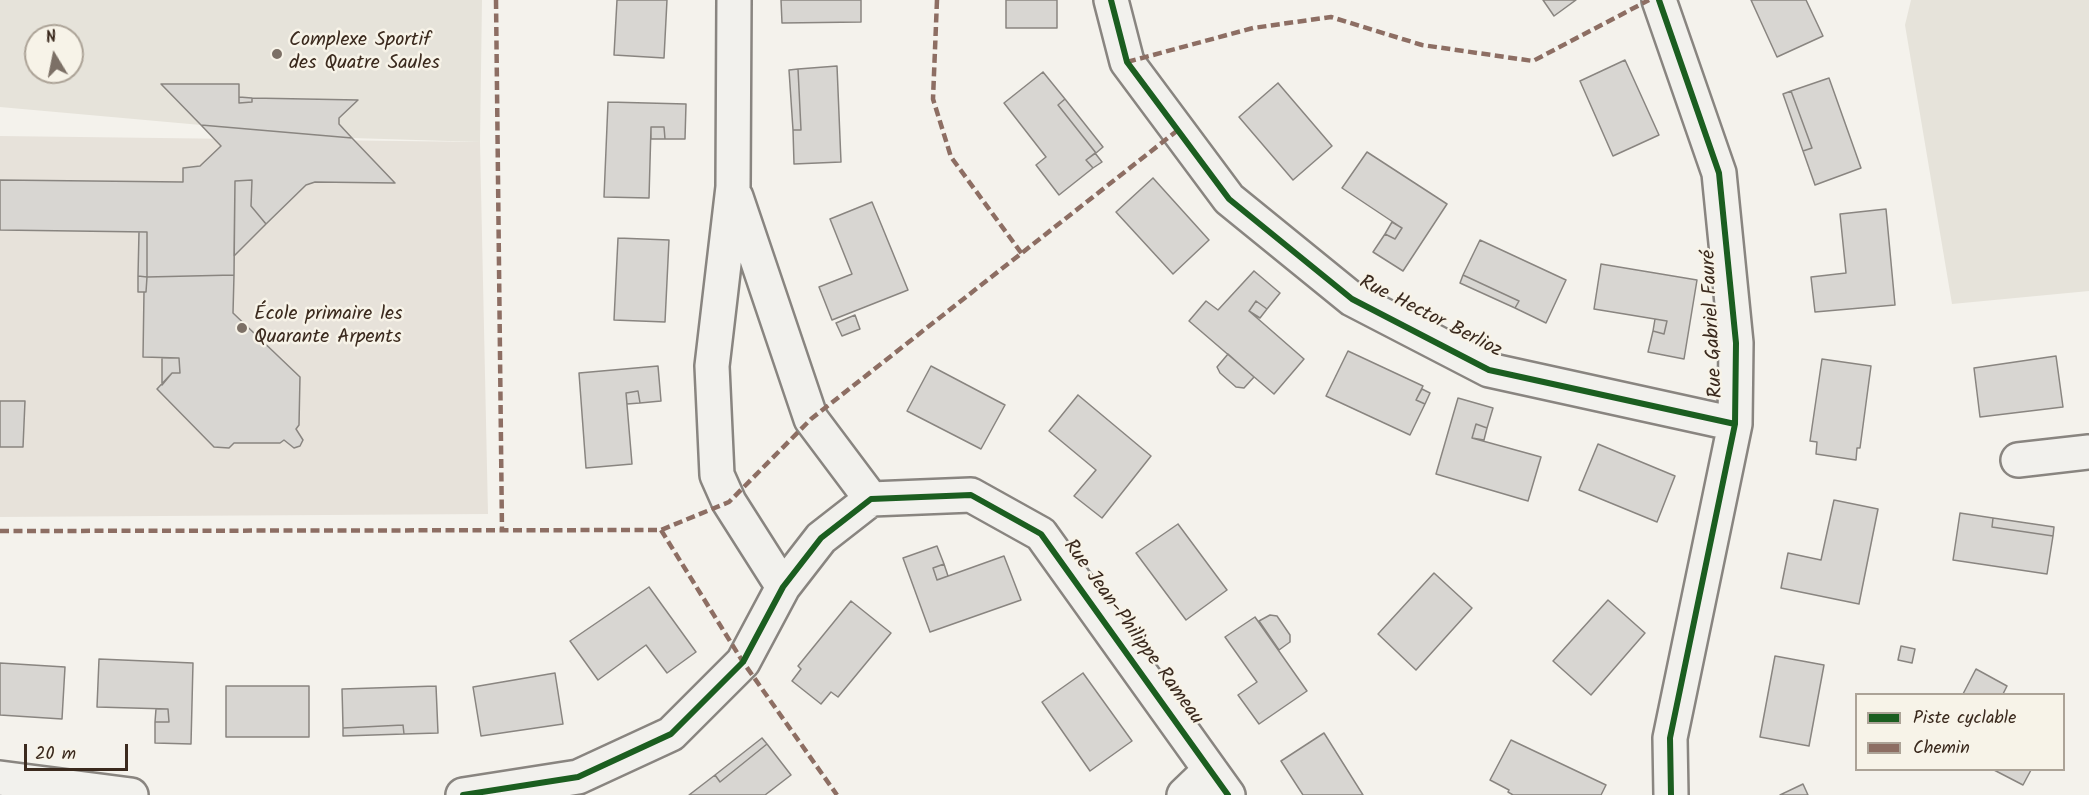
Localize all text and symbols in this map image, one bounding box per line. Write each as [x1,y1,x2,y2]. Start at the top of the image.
north arrow [24,24,84,84]
text: N [44,25,58,51]
place label: Complexe Sportif des Quatre Saules [289,30,440,77]
marker: Complexe Sportif des Quatre Saules [270,47,284,61]
street label: Rue Gabriel Fauré [1698,249,1730,399]
street label: Rue Hector Berlioz [1355,272,1505,364]
place label: École primaire les Quarante Arpents [254,304,403,351]
marker: École primaire les Quarante Arpents [235,321,249,335]
street label: Rue Jean-Philippe Rameau [1057,536,1207,730]
legend [1855,693,2065,771]
text: Piste cyclable [1913,704,2016,733]
scale bar [27,732,130,770]
text: Chemin [1913,734,1970,763]
text: 20 m [35,740,76,769]

